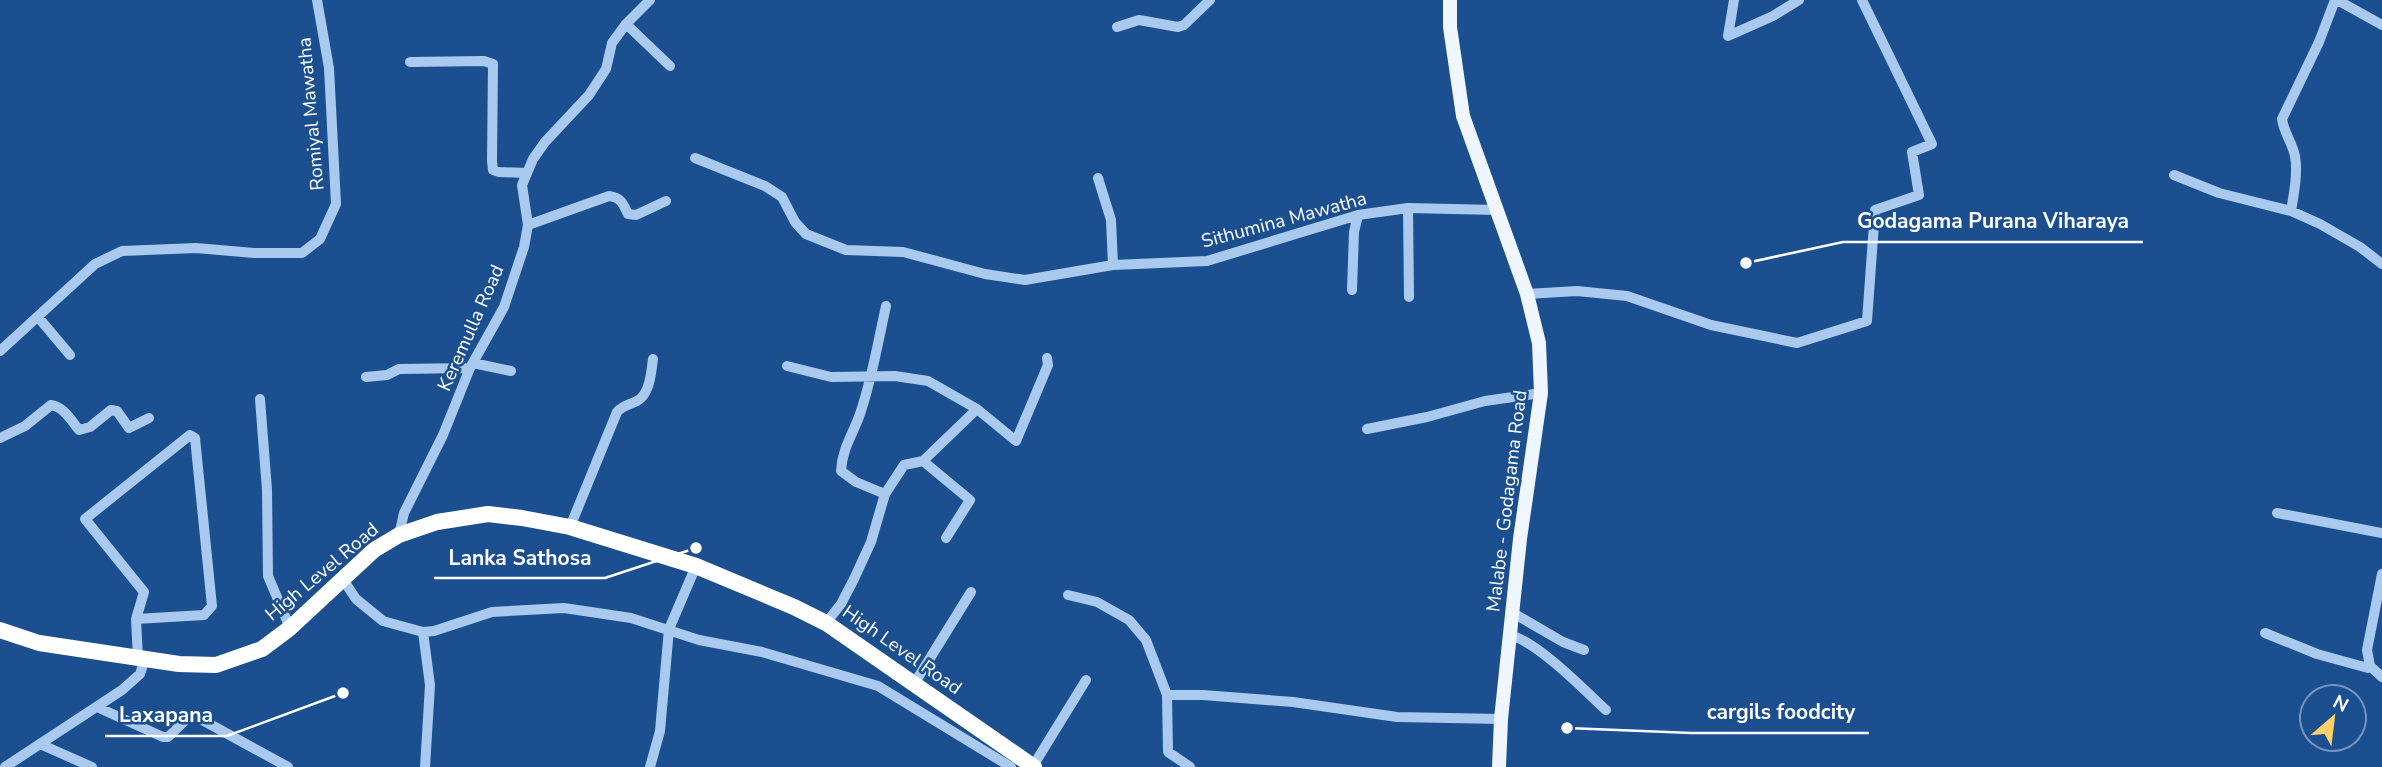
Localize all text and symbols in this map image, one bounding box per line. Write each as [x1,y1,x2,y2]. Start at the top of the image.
street label: Romiyal Mawatha [291,36,331,192]
street label: Sithumina Mawatha [1198,185,1370,255]
callout: Godagama Purana Viharaya [1843,200,2143,242]
text: Godagama Purana Viharaya [1857,207,2129,235]
street label: Keremulla Road [431,261,511,395]
street label: Malabe - Godagama Road [1480,389,1534,613]
street label: High Level Road [260,517,384,627]
callout: Lanka Sathosa [434,536,605,578]
text: Lanka Sathosa [449,544,591,572]
street label: High Level Road [837,599,967,701]
north arrow [2298,683,2368,753]
text: N [2328,689,2353,719]
callout: cargils foodcity [1692,691,1869,733]
callout: Laxapana [105,694,227,736]
text: cargils foodcity [1707,698,1856,726]
text: Laxapana [119,701,213,729]

